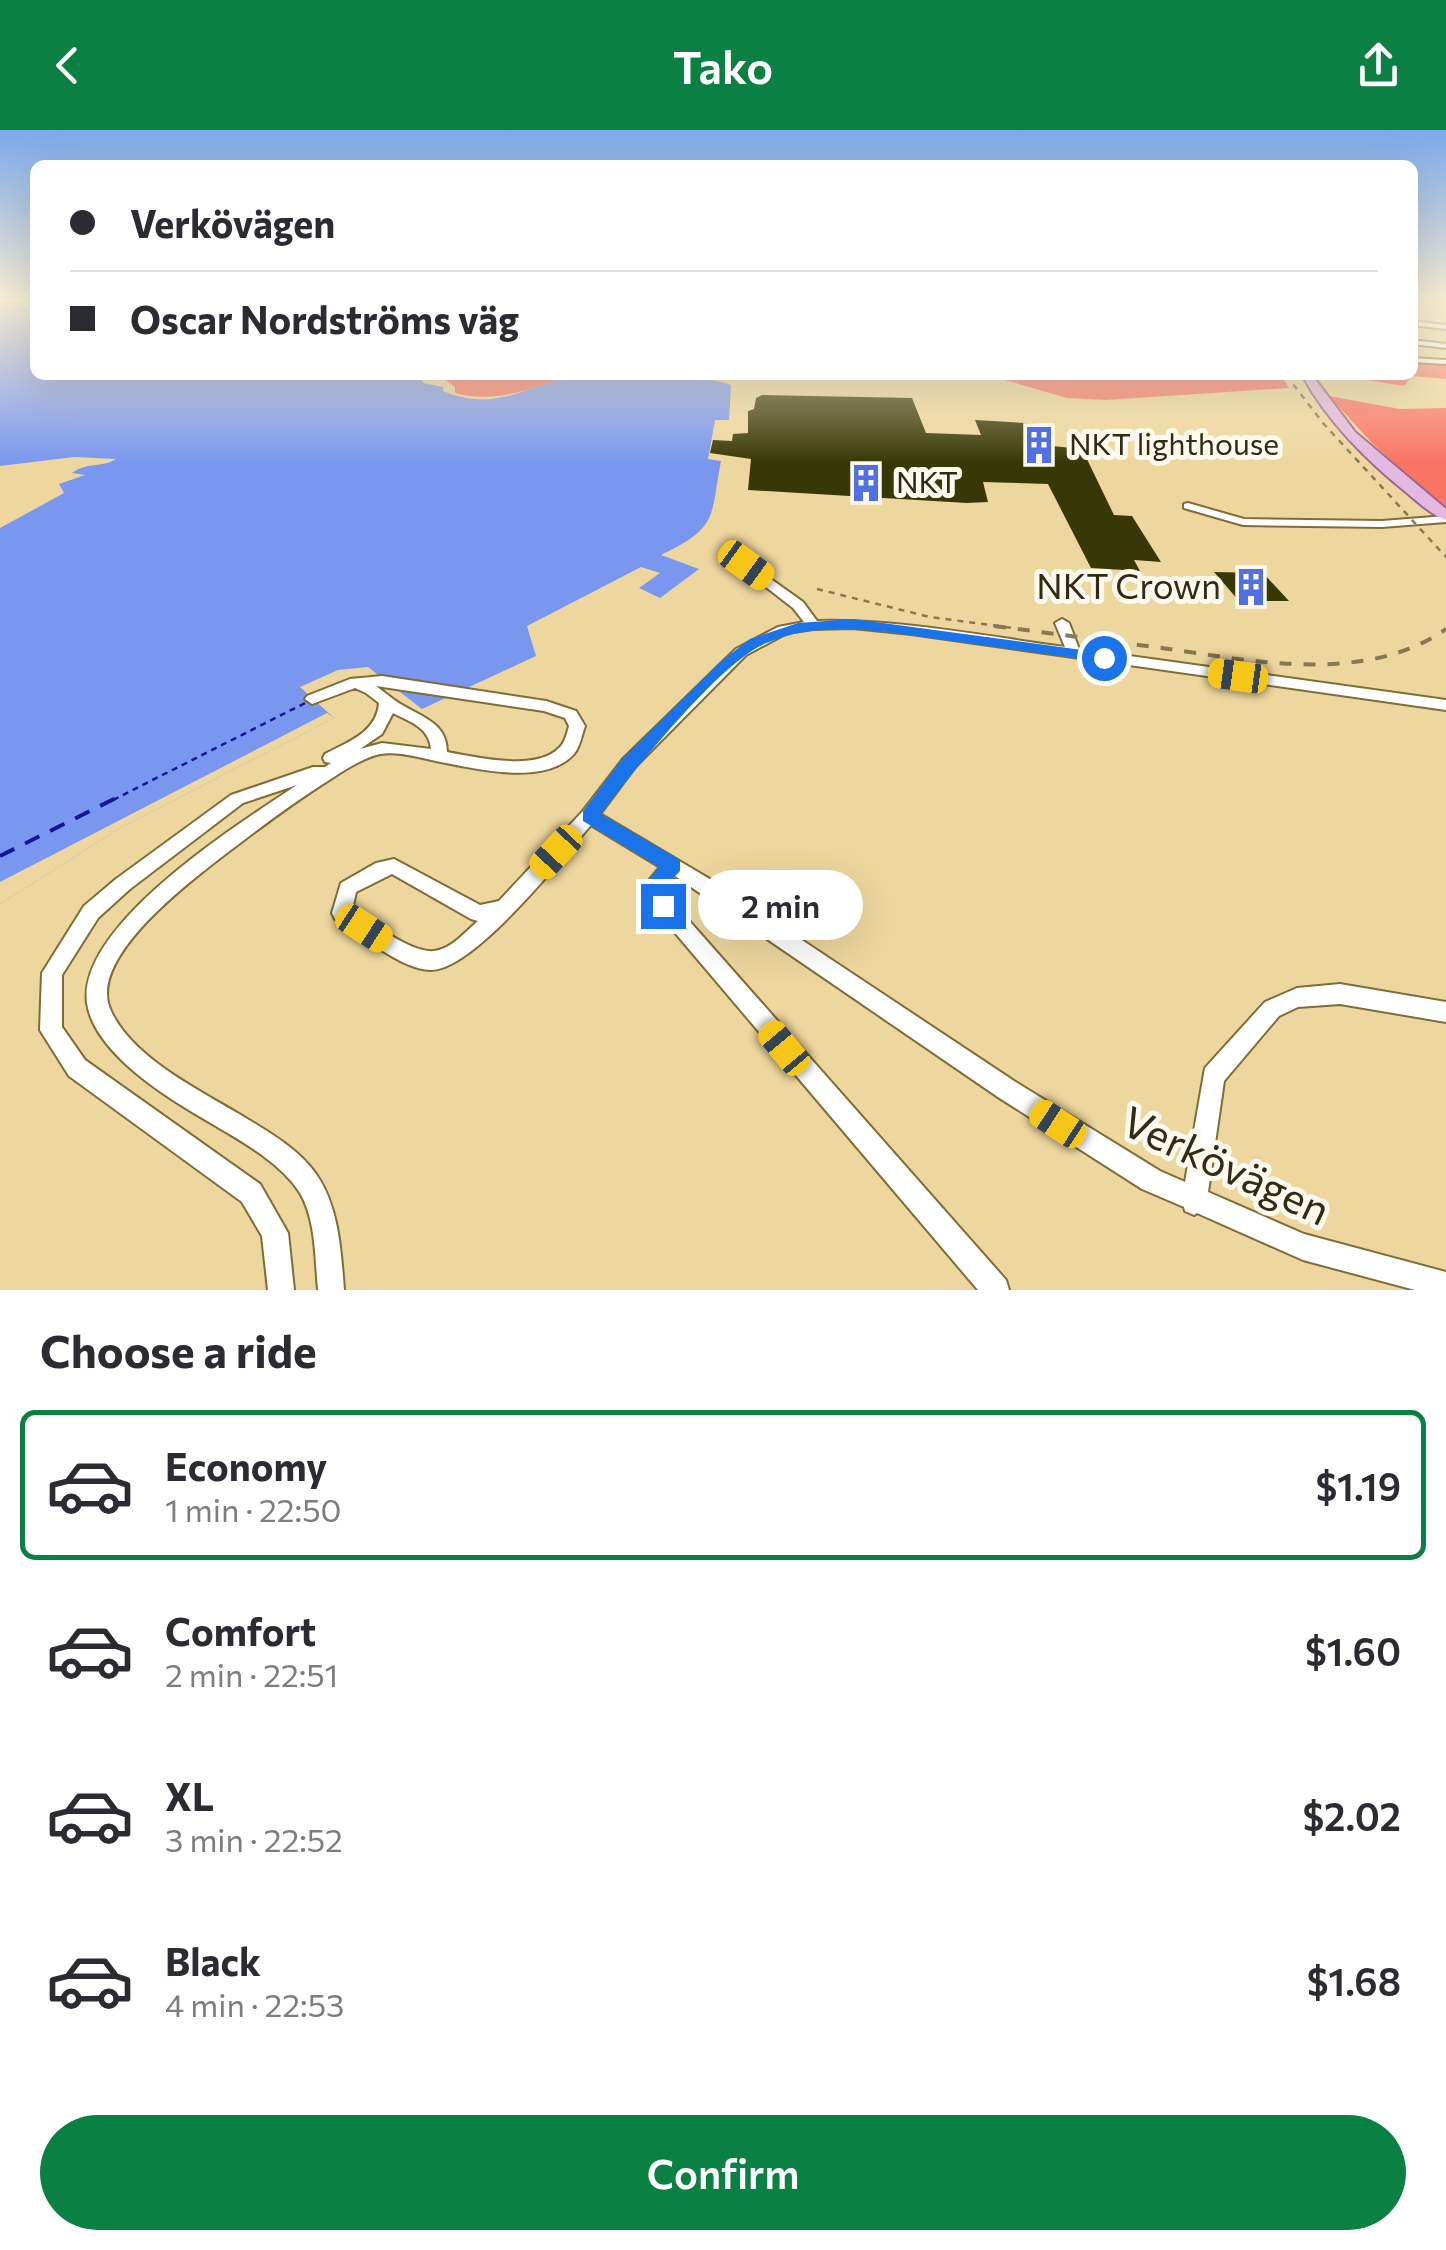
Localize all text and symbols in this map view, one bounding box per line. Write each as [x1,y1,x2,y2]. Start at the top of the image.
icon: back [40,38,95,93]
text: Tako [673,38,773,93]
icon: share [1351,38,1406,93]
text: Verkövägen [130,199,335,246]
text: Oscar Nordströms väg [130,295,519,342]
building icon: NKT lighthouse [1018,424,1060,466]
place label: NKT lighthouse [1069,424,1279,461]
building icon: NKT [845,462,887,504]
place label: NKT [896,462,958,499]
car [713,535,779,595]
place label: NKT Crown [1036,563,1221,606]
building icon: NKT Crown [1230,566,1272,608]
route start [1082,636,1127,681]
car [1206,657,1270,695]
car [525,820,587,884]
callout: 2 min [698,871,863,941]
route end [641,884,686,929]
text: 2 min [741,885,820,925]
car [331,899,397,957]
car [753,1015,815,1081]
street label: Verkövägen [1115,1094,1339,1235]
car [1025,1095,1091,1153]
text: Choose a ride [40,1322,317,1377]
icon: car [45,1440,135,1530]
text: Economy [165,1442,327,1489]
text: $1.19 [1315,1462,1401,1509]
text: 1 min · 22:50 [165,1489,341,1529]
icon: car [45,1605,135,1695]
text: Comfort [165,1607,316,1654]
text: $1.60 [1305,1627,1401,1674]
text: 2 min · 22:51 [165,1654,338,1694]
icon: car [45,1770,135,1860]
text: XL [165,1772,214,1819]
text: $2.02 [1302,1792,1401,1839]
text: 3 min · 22:52 [165,1819,343,1859]
icon: car [45,1935,135,2025]
text: Black [165,1937,261,1984]
text: $1.68 [1307,1957,1401,2004]
text: 4 min · 22:53 [165,1984,344,2024]
button: Confirm [40,2115,1406,2230]

